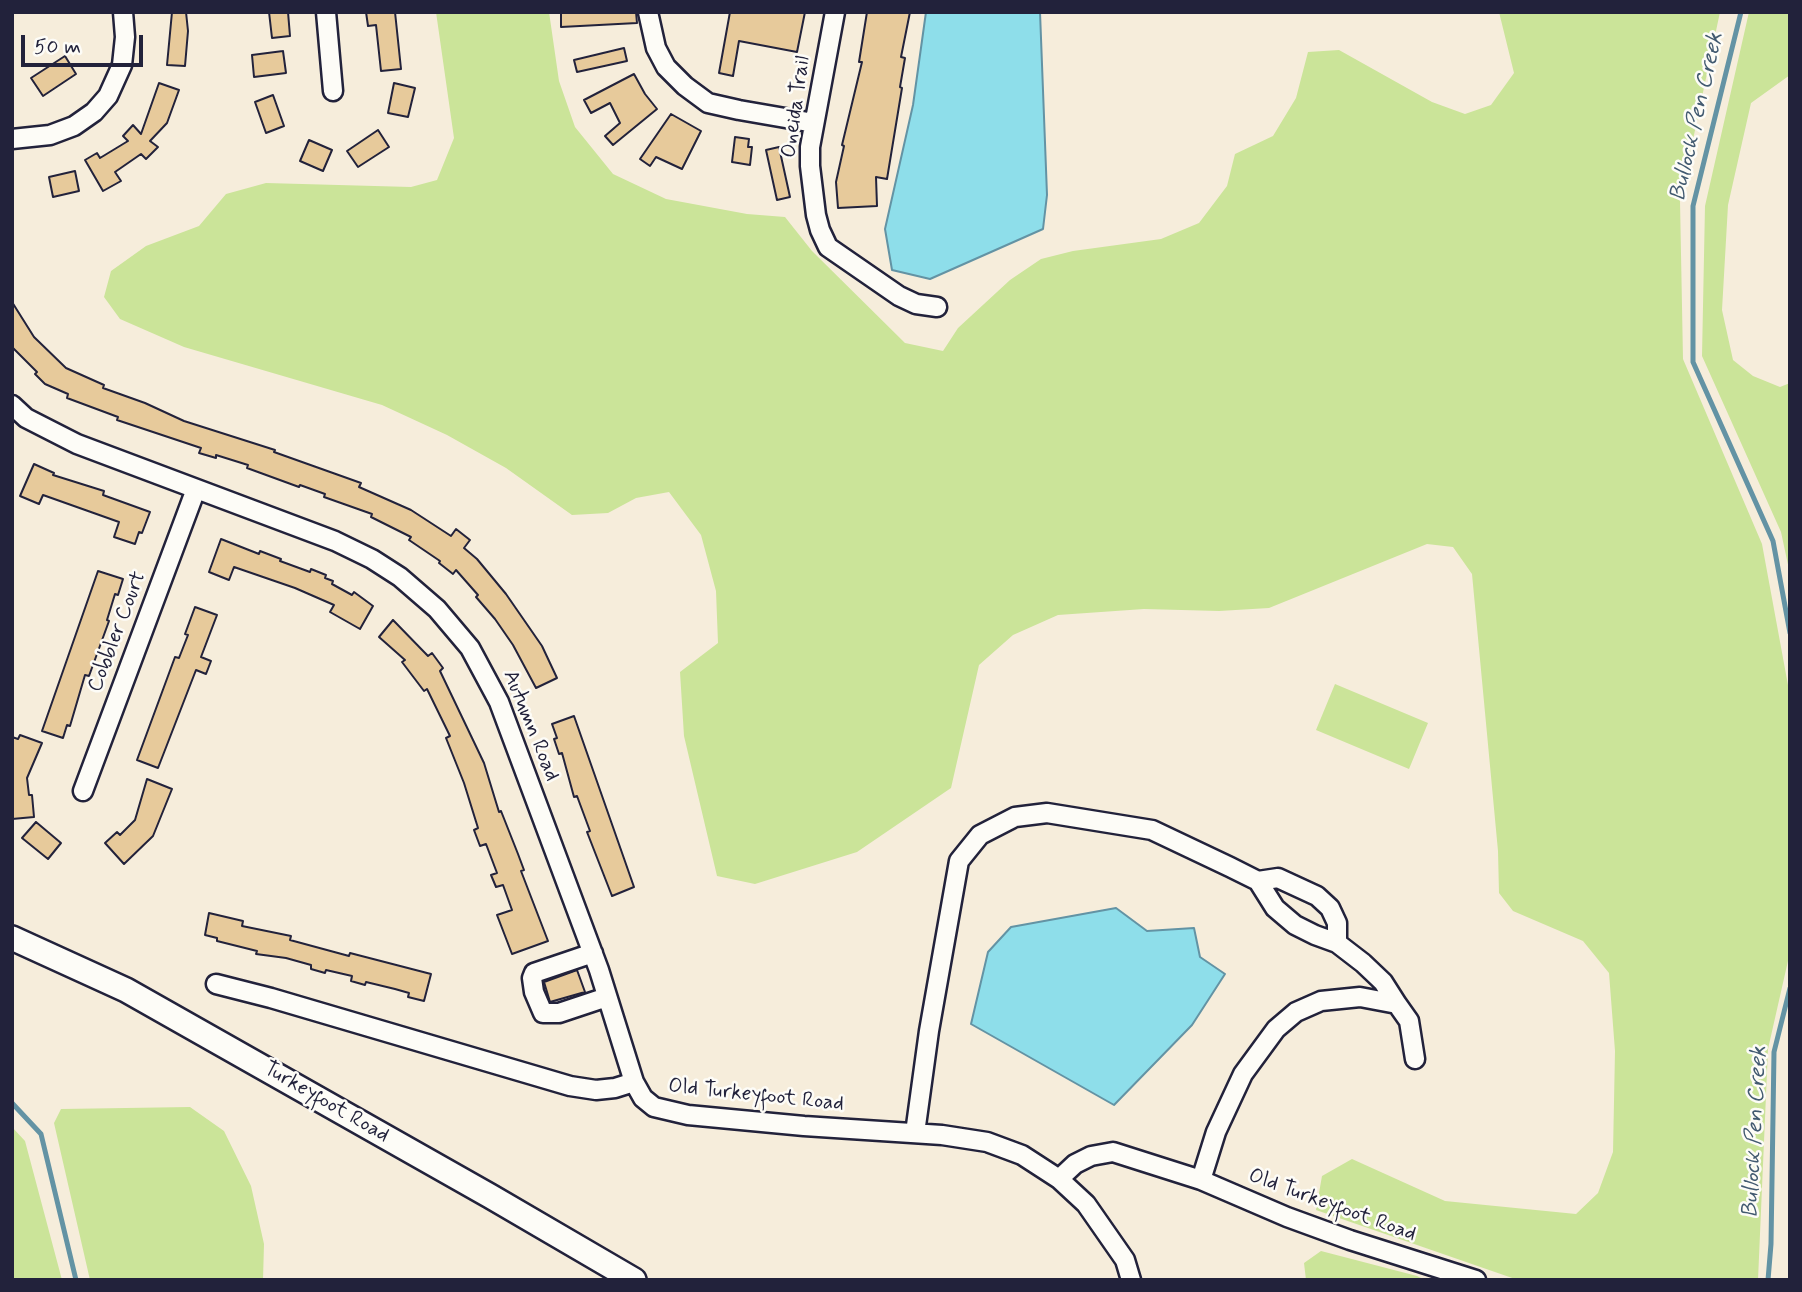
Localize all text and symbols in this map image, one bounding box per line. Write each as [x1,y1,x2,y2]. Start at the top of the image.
scale bar [24,21,147,65]
water label: Bullock Pen Creek [1665,30,1731,204]
text: 50 m [34,33,81,61]
street label: Oneida Trail [777,54,817,160]
street label: Cobbler Court [83,568,153,696]
street label: Autumn Road [496,667,564,785]
water label: Bullock Pen Creek [1738,1045,1774,1219]
street label: Turkeyfoot Road [259,1057,393,1149]
street label: Old Turkeyfoot Road [667,1074,845,1118]
street label: Old Turkeyfoot Road [1245,1164,1419,1248]

